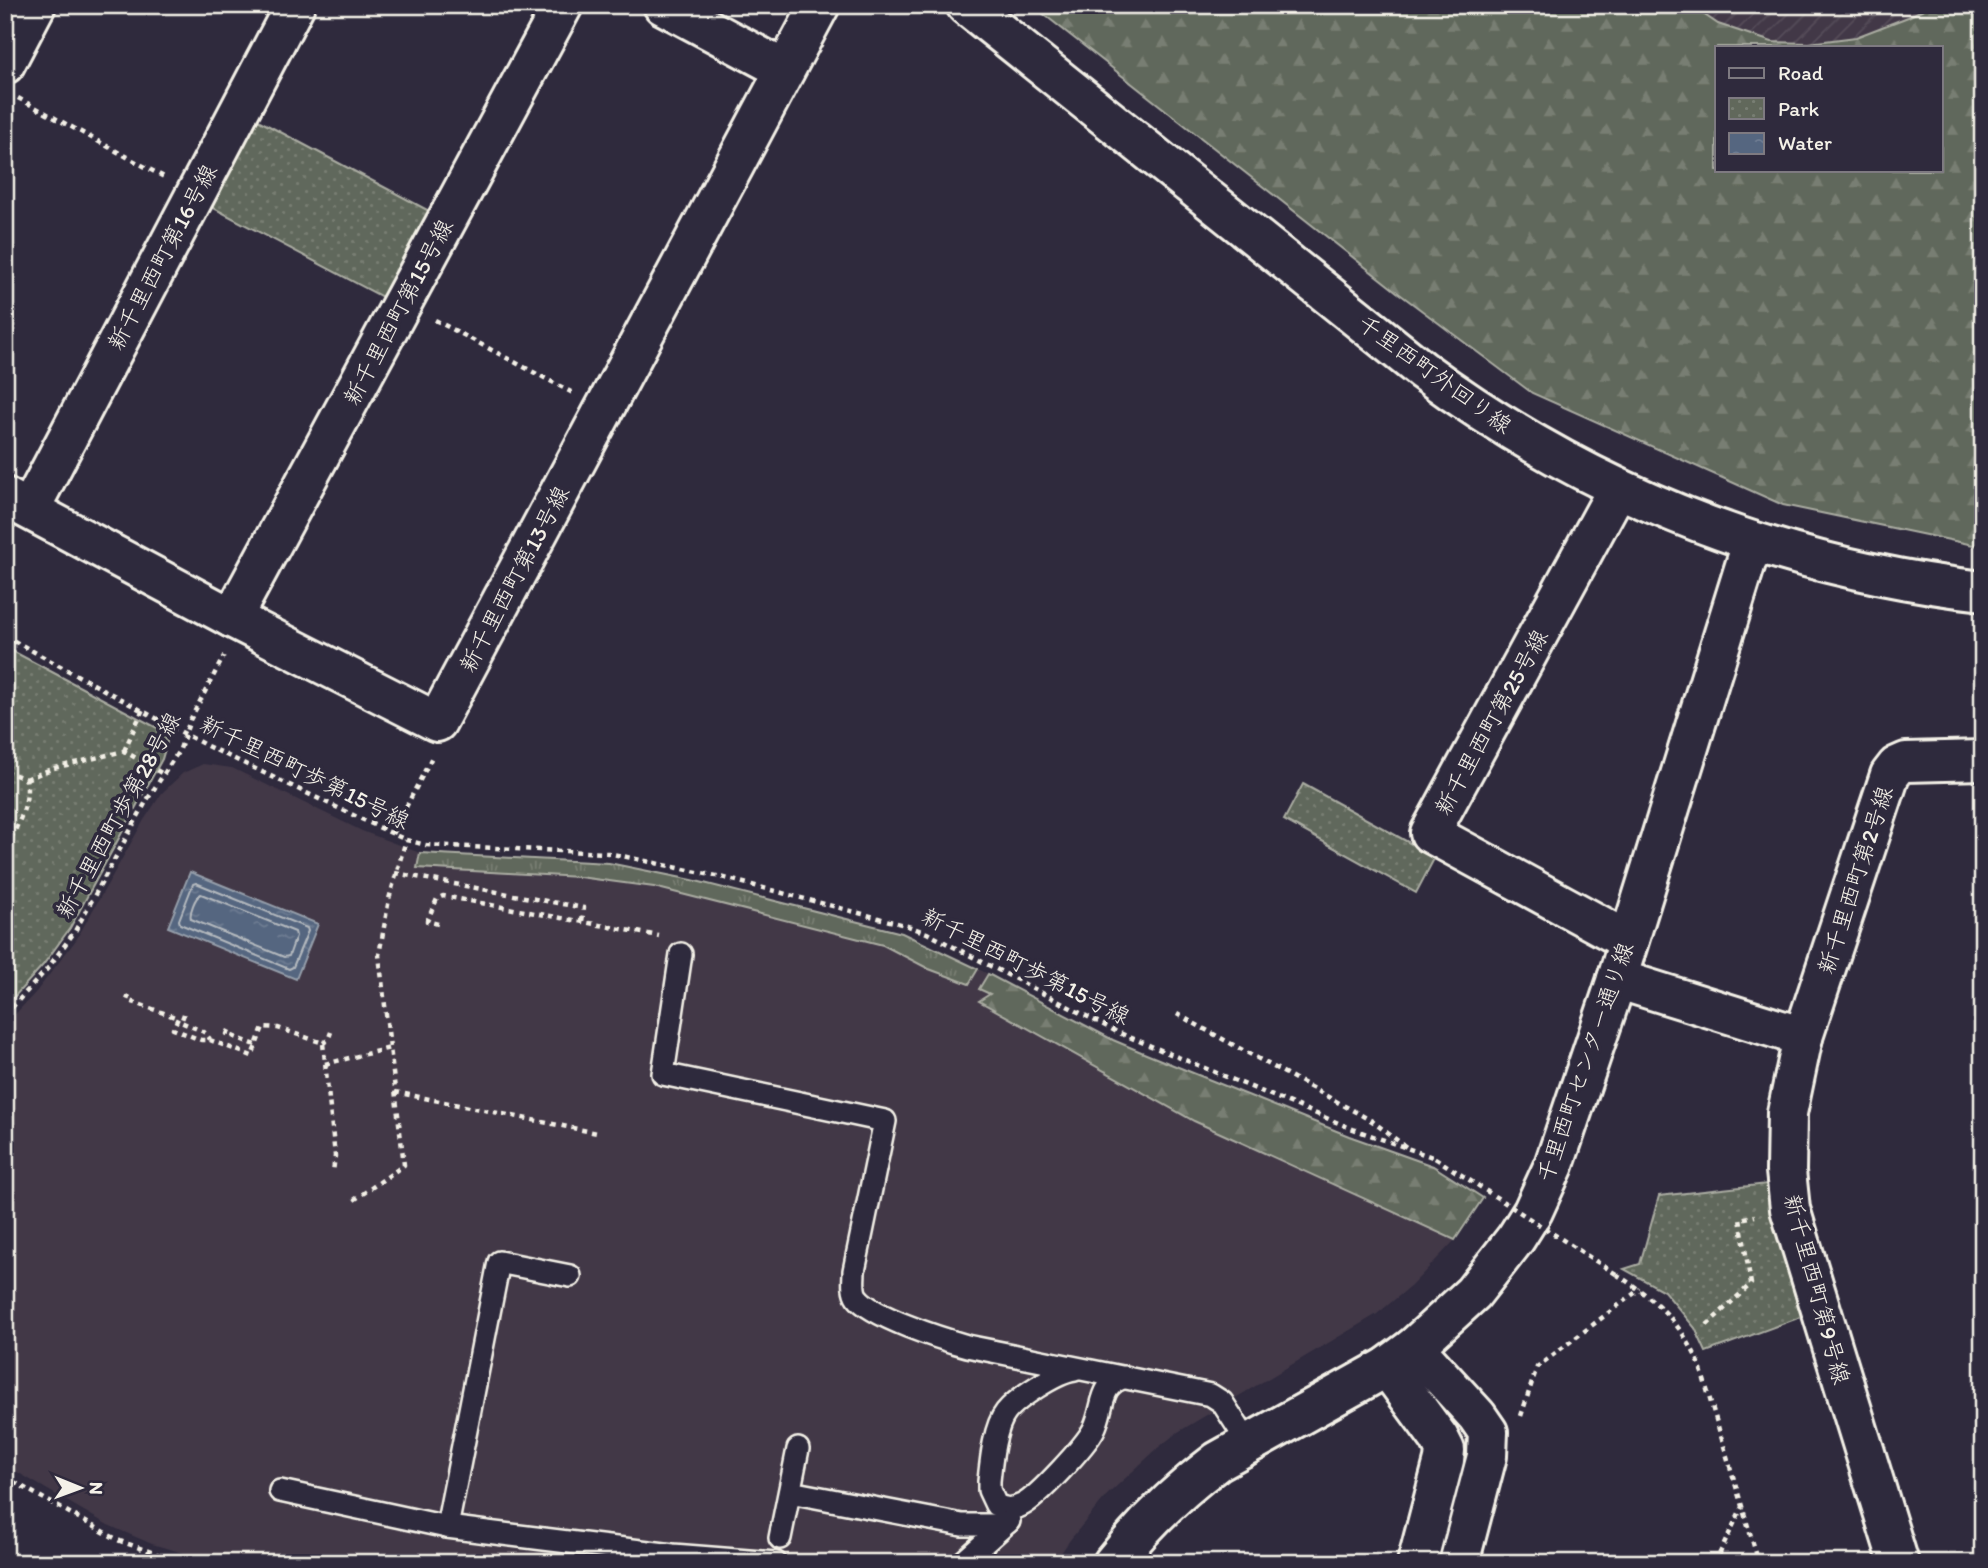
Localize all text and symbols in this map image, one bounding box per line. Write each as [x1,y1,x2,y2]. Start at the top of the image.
legend [1715,46,1942,172]
text: Road [1778,60,1824,85]
text: Park [1778,96,1820,121]
text: Water [1778,130,1832,155]
street label: 新千里西町第16号線 [101,159,223,355]
street label: 新千里西町第15号線 [337,214,459,410]
street label: 千里西町外回り線 [1352,309,1518,439]
street label: 新千里西町第13号線 [453,481,575,677]
street label: 新千里西町第25号線 [1428,624,1554,820]
street label: 新千里西町歩第28号線 [50,707,186,923]
street label: 新千里西町歩第15号線 [196,709,414,835]
street label: 新千里西町第2号線 [1811,782,1899,978]
street label: 新千里西町歩第15号線 [917,901,1135,1031]
street label: 千里西町センター通り線 [1531,938,1639,1186]
street label: 新千里西町第9号線 [1778,1191,1856,1387]
north arrow [46,1452,116,1522]
text: N [85,1482,108,1495]

